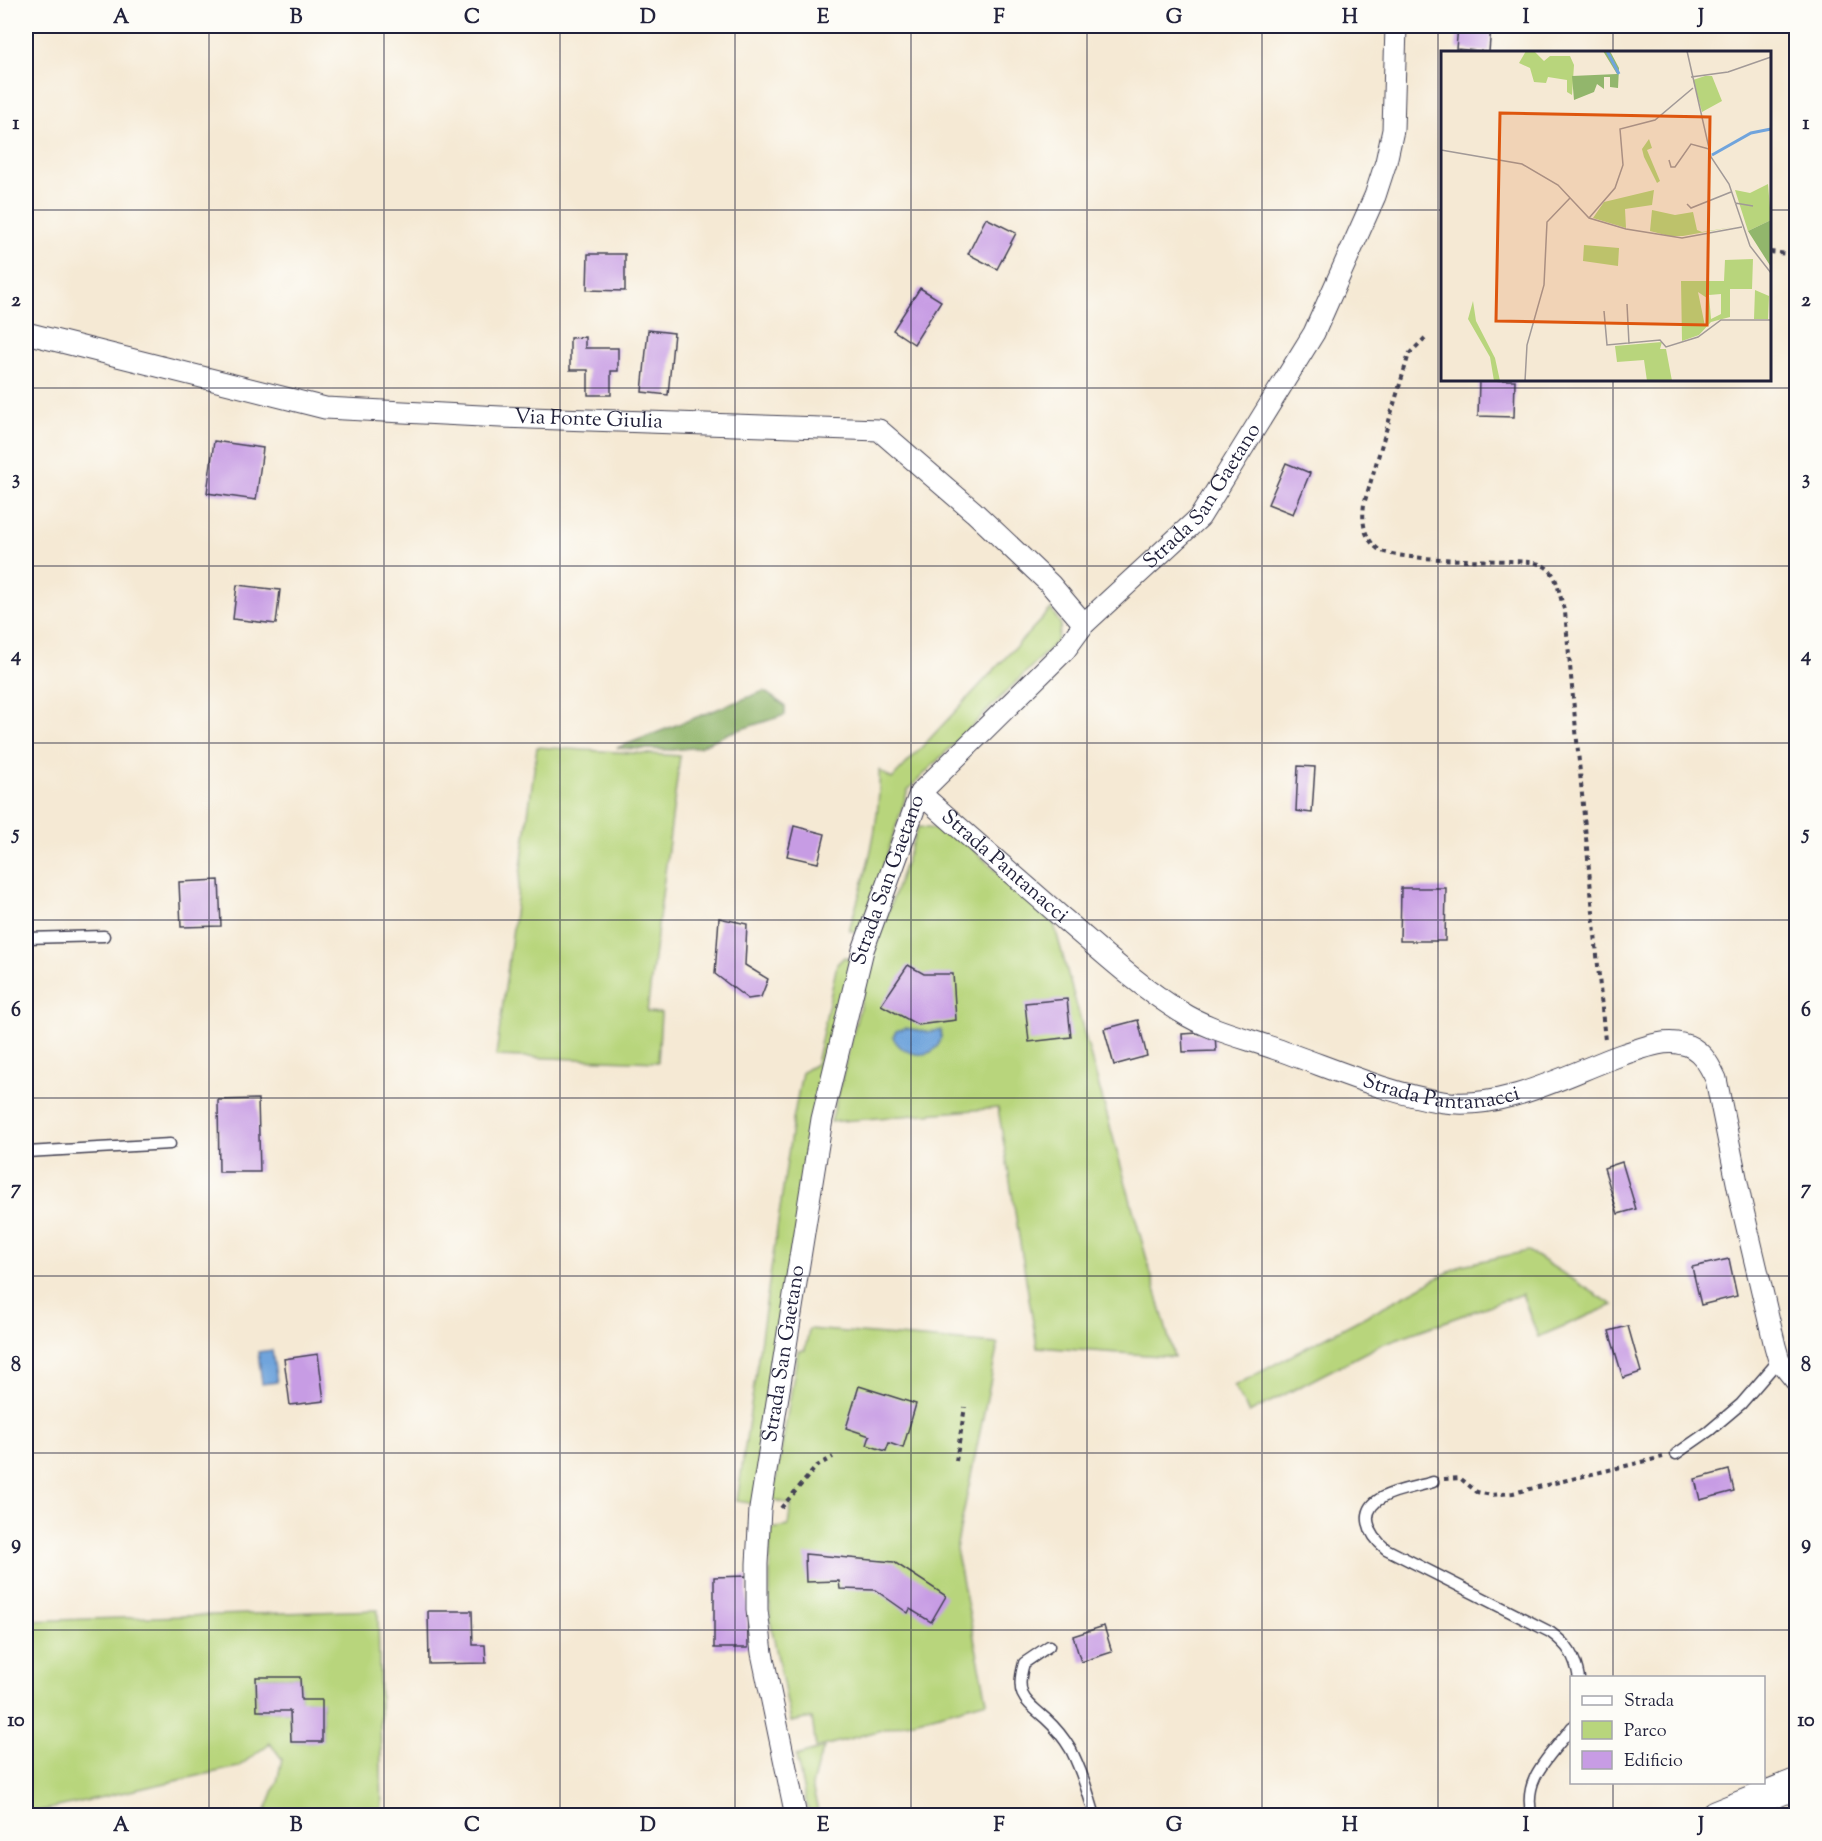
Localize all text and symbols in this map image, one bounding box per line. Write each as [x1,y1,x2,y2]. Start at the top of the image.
text: A [113,4,130,33]
text: B [290,4,303,33]
text: C [464,4,480,33]
text: D [640,4,656,33]
text: E [817,4,830,33]
text: F [993,4,1005,33]
text: G [1166,4,1183,33]
text: H [1342,4,1358,33]
text: I [1523,4,1530,33]
text: J [1696,4,1704,33]
inset map [1441,51,1771,381]
text: 1 [13,110,20,139]
text: 1 [1803,110,1810,139]
text: 2 [11,287,21,316]
text: 2 [1801,287,1811,316]
street label: Via Fonte Giulia [513,402,664,438]
street label: Strada San Gaetano [1137,418,1269,577]
text: 3 [12,465,20,494]
text: 3 [1802,465,1810,494]
text: 4 [10,642,21,671]
text: 4 [1800,642,1811,671]
street label: Strada San Gaetano [845,791,933,968]
street label: Strada Pantanacci [934,803,1074,931]
text: 5 [11,820,20,849]
text: 5 [1801,820,1810,849]
text: 6 [11,997,21,1026]
text: 6 [1801,997,1811,1026]
street label: Strada Pantanacci [1358,1067,1524,1118]
text: 7 [11,1175,22,1204]
text: 7 [1801,1175,1812,1204]
street label: Strada San Gaetano [756,1263,814,1445]
text: 8 [11,1352,21,1381]
text: 8 [1801,1352,1811,1381]
text: 9 [11,1530,21,1559]
text: 9 [1801,1530,1811,1559]
legend [1570,1676,1765,1784]
text: Strada [1624,1689,1674,1715]
text: 10 [7,1707,25,1736]
text: 10 [1797,1707,1815,1736]
text: Parco [1624,1719,1667,1745]
text: Edificio [1624,1749,1683,1775]
text: A [113,1812,130,1841]
text: B [290,1812,303,1841]
text: C [464,1812,480,1841]
text: D [640,1812,656,1841]
text: E [817,1812,830,1841]
text: F [993,1812,1005,1841]
text: G [1166,1812,1183,1841]
text: H [1342,1812,1358,1841]
text: I [1523,1812,1530,1841]
text: J [1696,1812,1704,1841]

